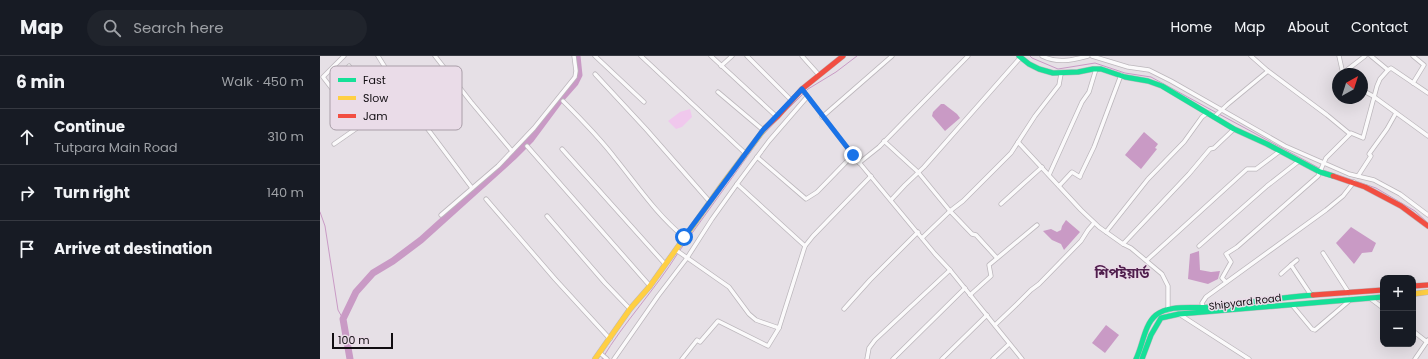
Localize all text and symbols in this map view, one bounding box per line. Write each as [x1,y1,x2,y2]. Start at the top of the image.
search box [87,10,367,46]
text: Map [20,14,63,41]
icon: search [101,17,123,39]
text: Search here [133,17,224,38]
text: Home [1170,17,1212,37]
text: Map [1234,17,1265,37]
text: About [1287,17,1329,37]
text: Contact [1351,17,1408,37]
legend [330,66,462,130]
north arrow [1332,68,1368,104]
text: 6 min [16,70,65,94]
text: Walk · 450 m [222,72,304,91]
text: Fast [363,72,386,88]
text: Slow [363,90,388,106]
text: Jam [363,108,388,124]
text: Continue [54,116,125,137]
icon: ahead [16,126,38,148]
text: 310 m [267,127,304,146]
text: Tutpara Main Road [54,138,178,157]
route end [844,146,862,164]
icon: right [16,182,38,204]
text: Turn right [54,182,130,203]
text: 140 m [267,183,304,202]
route start [675,228,693,246]
icon: arrive [16,238,38,260]
text: Arrive at destination [54,238,212,259]
district label: শিপইয়ার্ড [1094,263,1150,283]
map controls [1380,275,1416,347]
button: + [1380,275,1416,311]
street label: Shipyard Road [1208,290,1282,314]
button: − [1380,311,1416,347]
scale bar [332,331,393,350]
text: 100 m [338,332,370,348]

